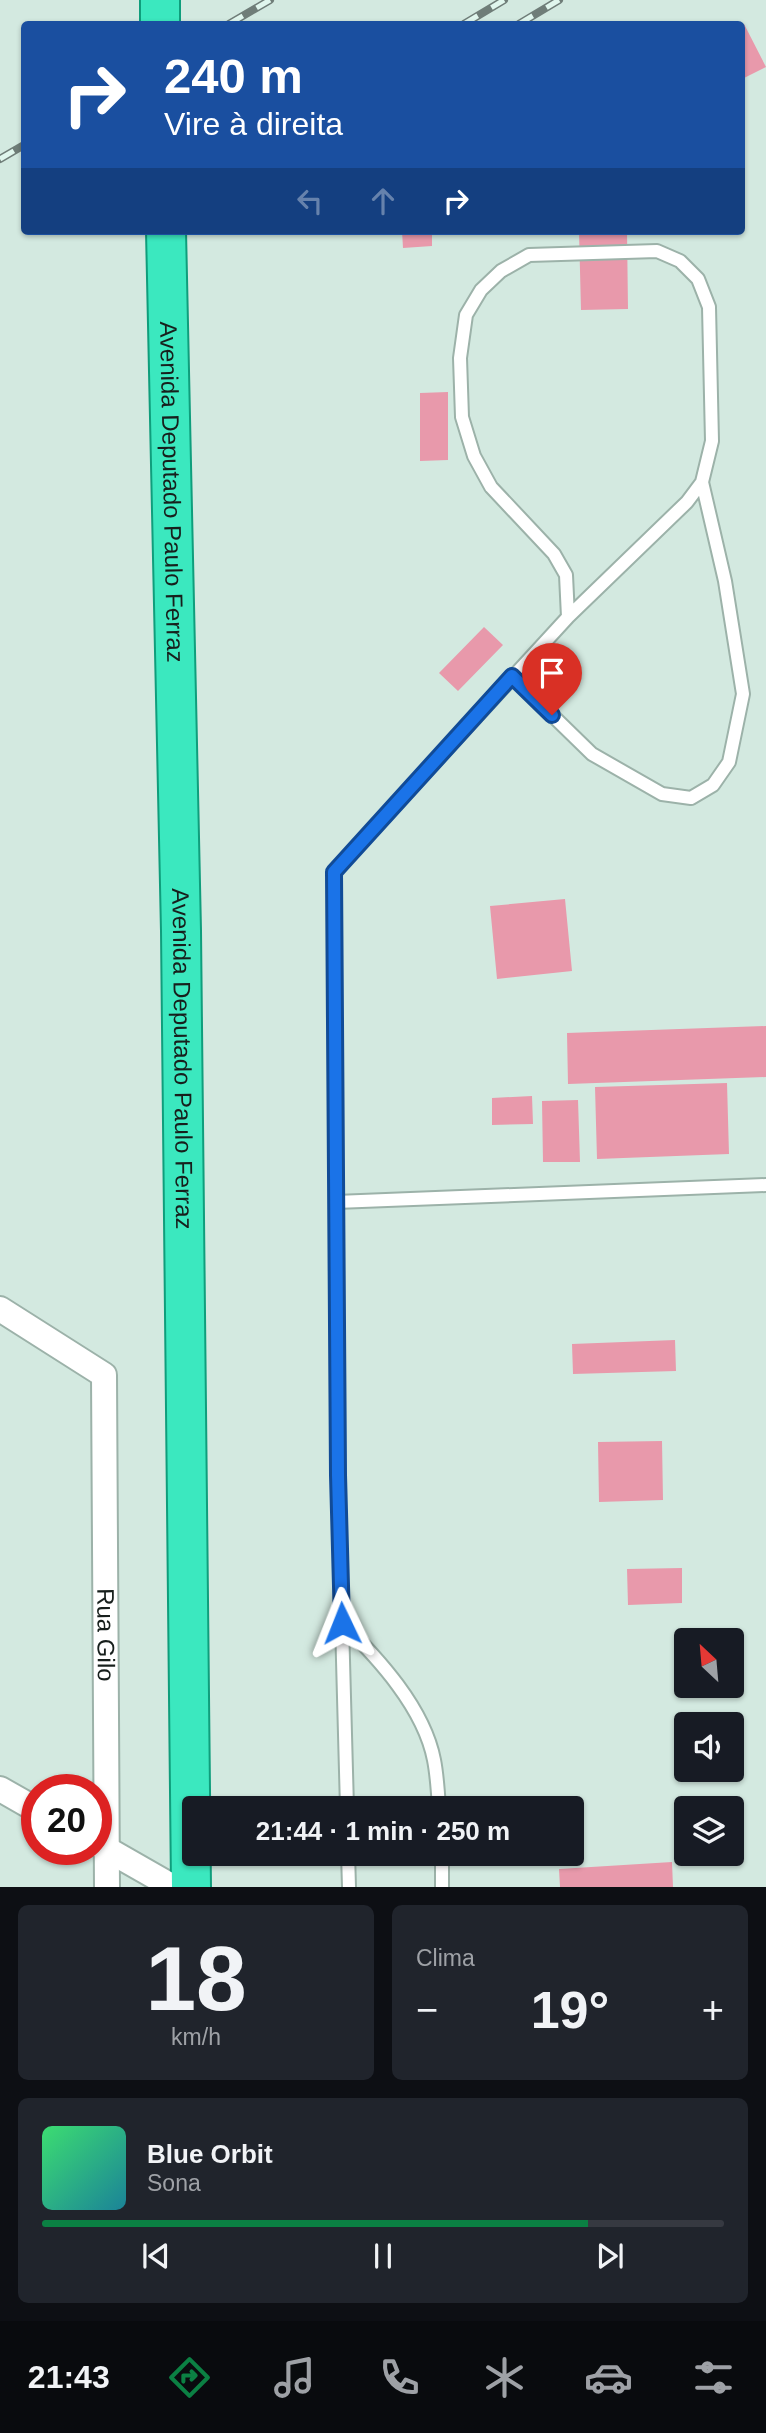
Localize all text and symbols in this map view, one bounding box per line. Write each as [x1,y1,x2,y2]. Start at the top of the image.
icon: right [49,49,140,140]
text: 240 m [164,49,303,103]
text: Vire à direita [164,106,343,142]
icon: left [291,182,329,220]
icon: ahead [364,182,402,220]
icon: right [437,182,475,220]
street label: Avenida Deputado Paulo Ferraz [155,321,189,663]
pin [522,643,582,715]
icon: arrive [533,654,571,692]
street label: Avenida Deputado Paulo Ferraz [167,888,198,1230]
position arrow [305,1586,379,1660]
street label: Rua Gilo [92,1588,120,1682]
north arrow [674,1628,744,1698]
map controls [674,1628,744,1866]
button: sound [674,1712,744,1782]
speed limit sign: 20 [21,1774,112,1865]
button: layers [674,1796,744,1866]
text: 21:44 · 1 min · 250 m [256,1816,510,1846]
text: 18 [145,1928,247,2029]
text: Clima [416,1945,475,1971]
text: 19° [531,1981,609,2039]
text: − [416,1989,438,2031]
text: + [702,1989,724,2031]
text: km/h [171,2024,221,2050]
text: Blue Orbit [147,2139,273,2169]
text: Sona [147,2170,201,2196]
icon: previous [137,2237,175,2275]
icon: pause [364,2237,402,2275]
icon: next [591,2237,629,2275]
icon: directions [165,2353,214,2402]
icon: music [270,2353,319,2402]
icon: phone [375,2353,424,2402]
icon: climate [480,2353,529,2402]
icon: car [584,2353,633,2402]
icon: filters [689,2353,738,2402]
text: 21:43 [28,2359,110,2395]

